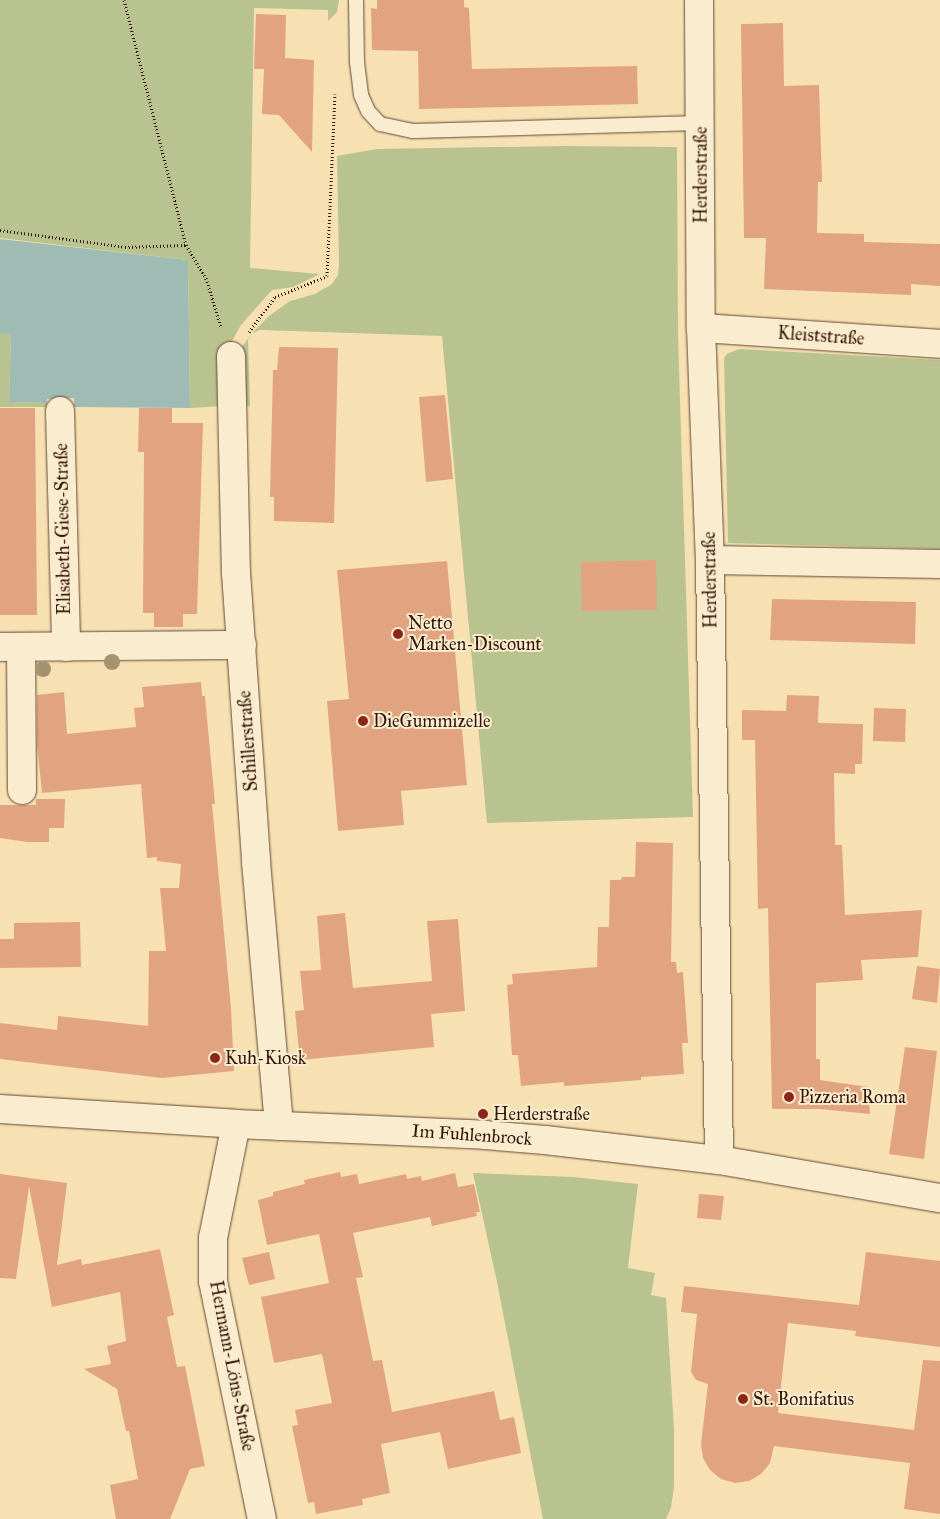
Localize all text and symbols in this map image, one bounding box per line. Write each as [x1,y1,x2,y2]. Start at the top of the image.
street label: Herderstraße [690,127,712,223]
street label: Kleiststraße [777,322,865,350]
street label: Elisabeth-Giese-Straße [51,443,75,615]
street label: Herderstraße [698,531,722,629]
place label: Netto Marken-Discount [408,613,542,656]
marker: Netto Marken-Discount [392,628,404,640]
street label: Schillerstraße [234,690,262,792]
place label: DieGummizelle [373,710,491,732]
marker: DieGummizelle [357,715,369,727]
place label: Kuh-Kiosk [225,1047,306,1069]
marker: Kuh-Kiosk [209,1052,221,1064]
place label: Pizzeria Roma [799,1086,906,1108]
marker: Pizzeria Roma [783,1091,795,1103]
place label: Herderstraße [493,1103,590,1125]
marker: Herderstraße [477,1108,489,1120]
street label: Im Fuhlenbrock [411,1120,533,1150]
street label: Hermann-Löns-Straße [205,1279,259,1453]
place label: St. Bonifatius [753,1388,854,1410]
marker: St. Bonifatius [737,1393,749,1405]

